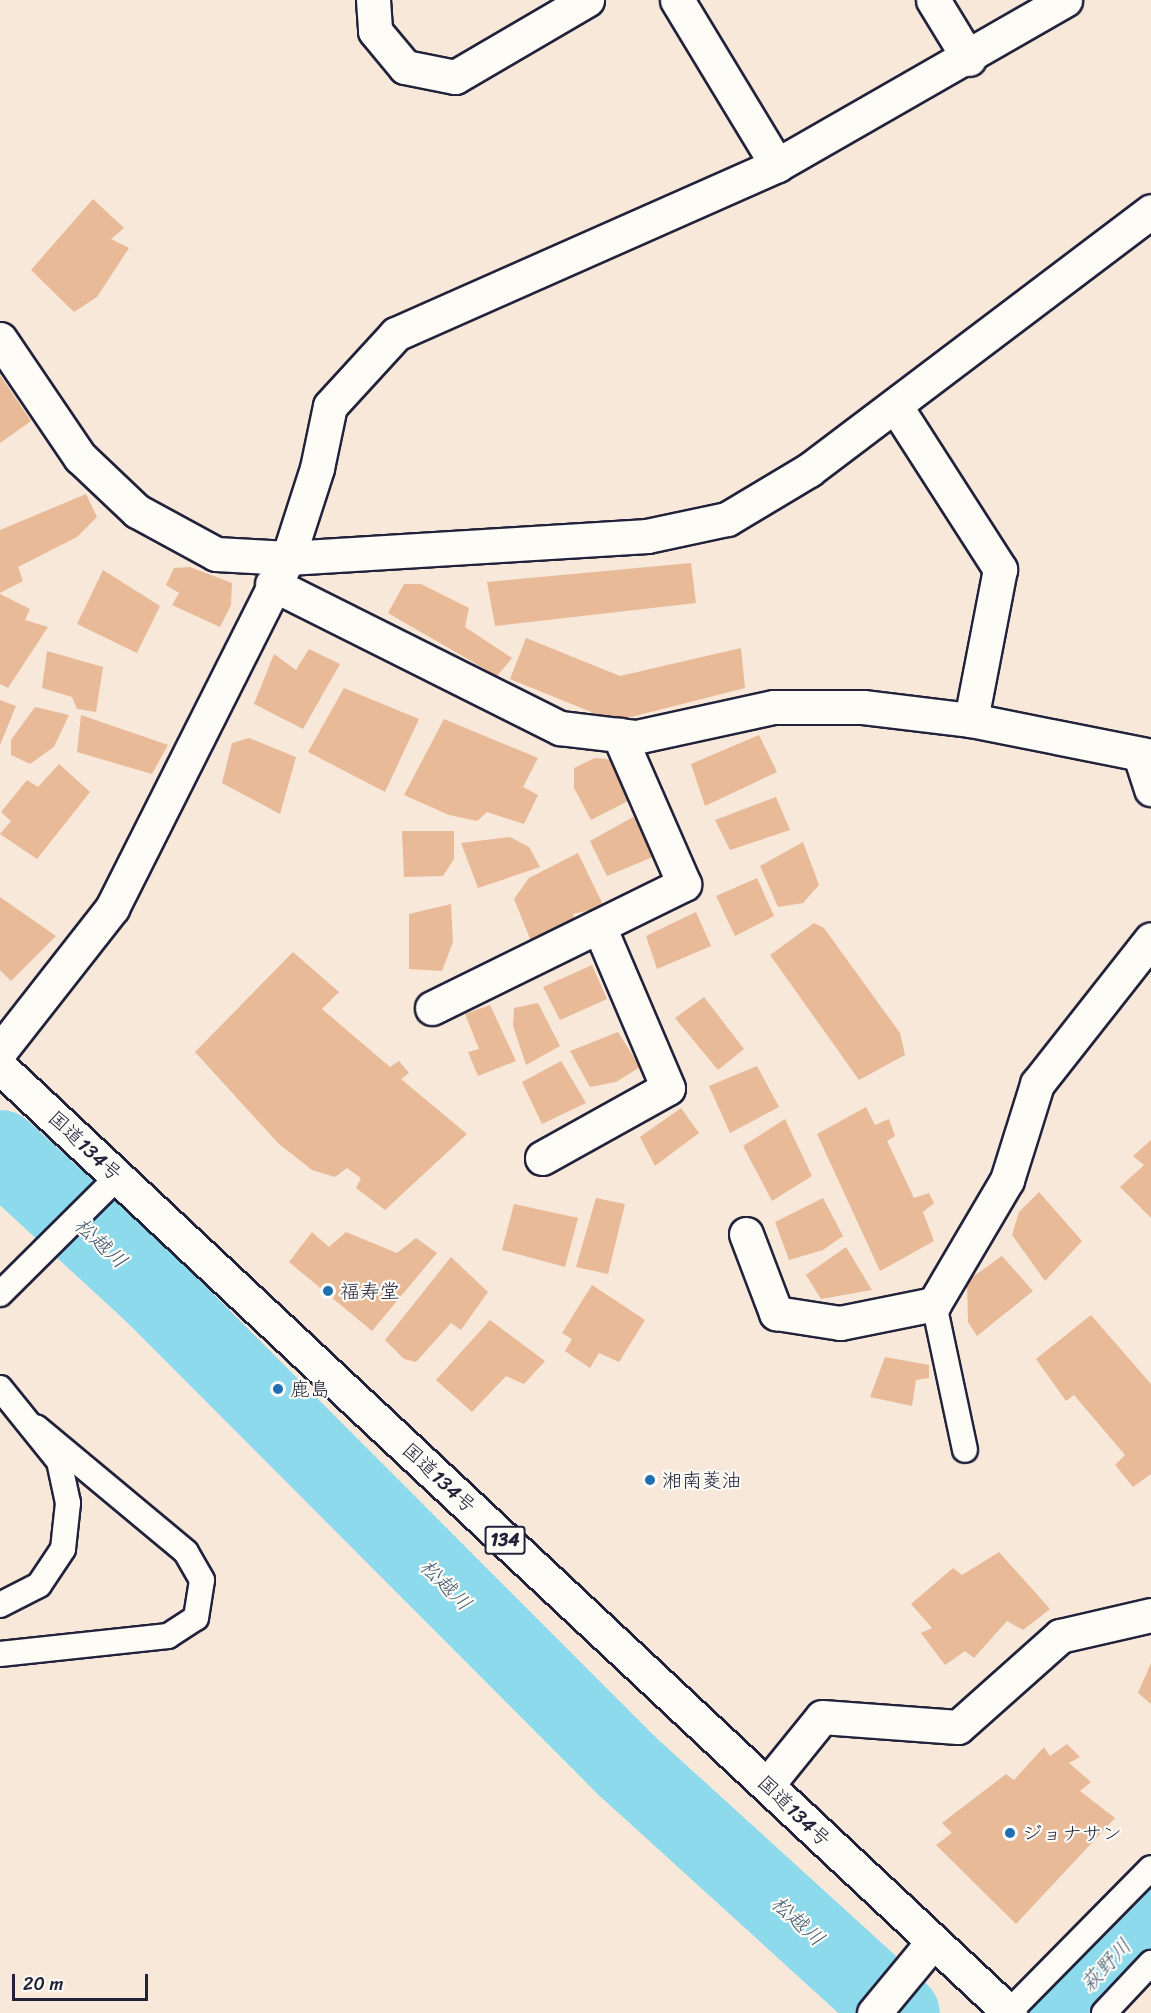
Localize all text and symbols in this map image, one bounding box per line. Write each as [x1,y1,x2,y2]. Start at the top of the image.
street label: 国道134号 [43,1106,127,1186]
water label: 松越川 [69,1212,133,1274]
place label: 福寿堂 [340,1279,400,1303]
marker: 福寿堂 [321,1284,335,1298]
place label: 鹿島 [290,1377,330,1401]
marker: 鹿島 [271,1382,285,1396]
street label: 国道134号 [397,1438,481,1518]
place label: 湘南菱油 [662,1468,742,1492]
marker: 湘南菱油 [643,1473,657,1487]
road number: 134 [484,1525,526,1555]
water label: 松越川 [415,1554,477,1616]
street label: 国道134号 [753,1770,835,1852]
place label: ジョナサン [1022,1821,1122,1845]
marker: ジョナサン [1003,1826,1017,1840]
water label: 松越川 [766,1891,830,1951]
water label: 萩野川 [1075,1933,1137,1997]
scale bar [15,1962,152,2000]
text: 20 m [23,1968,63,2000]

